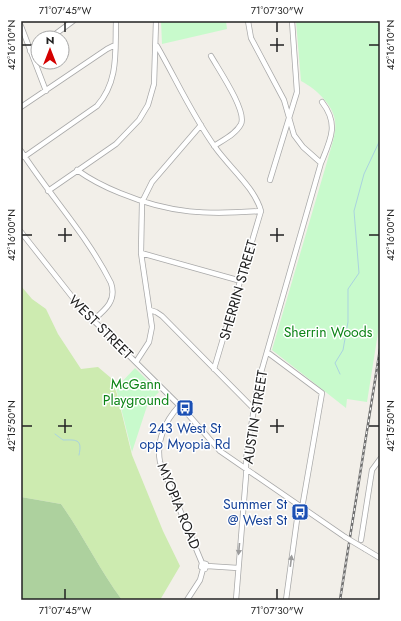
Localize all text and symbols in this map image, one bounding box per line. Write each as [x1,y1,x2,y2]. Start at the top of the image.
text: 71°07'45"W [39,3,91,18]
text: 71°07'30"W [251,3,303,18]
text: 42°16'10"N [4,20,19,70]
text: 42°16'10"N [383,20,398,70]
north arrow [30,30,70,70]
text: N [46,32,54,48]
text: 42°16'00"N [4,209,19,261]
text: 42°16'00"N [383,209,398,261]
street label: SHERRIN STREET [214,237,262,342]
street label: WEST STREET [64,290,138,364]
park label: Sherrin Woods [284,322,373,342]
street label: AUSTIN STREET [238,368,272,465]
park label: McGann Playground [103,374,169,410]
bus stop icon: 243 West St opp Myopia Rd [175,398,195,418]
text: 42°15'50"N [4,400,19,452]
text: 42°15'50"N [383,400,398,452]
place label: 243 West St opp Myopia Rd [139,418,231,454]
street label: MYOPIA ROAD [153,460,205,552]
place label: Summer St @ West St [223,494,288,530]
bus stop icon: Summer St @ West St [290,502,310,522]
one-way arrow [236,543,243,555]
one-way arrow [287,555,294,567]
text: 71°07'45"W [39,603,91,618]
text: 71°07'30"W [251,603,303,618]

